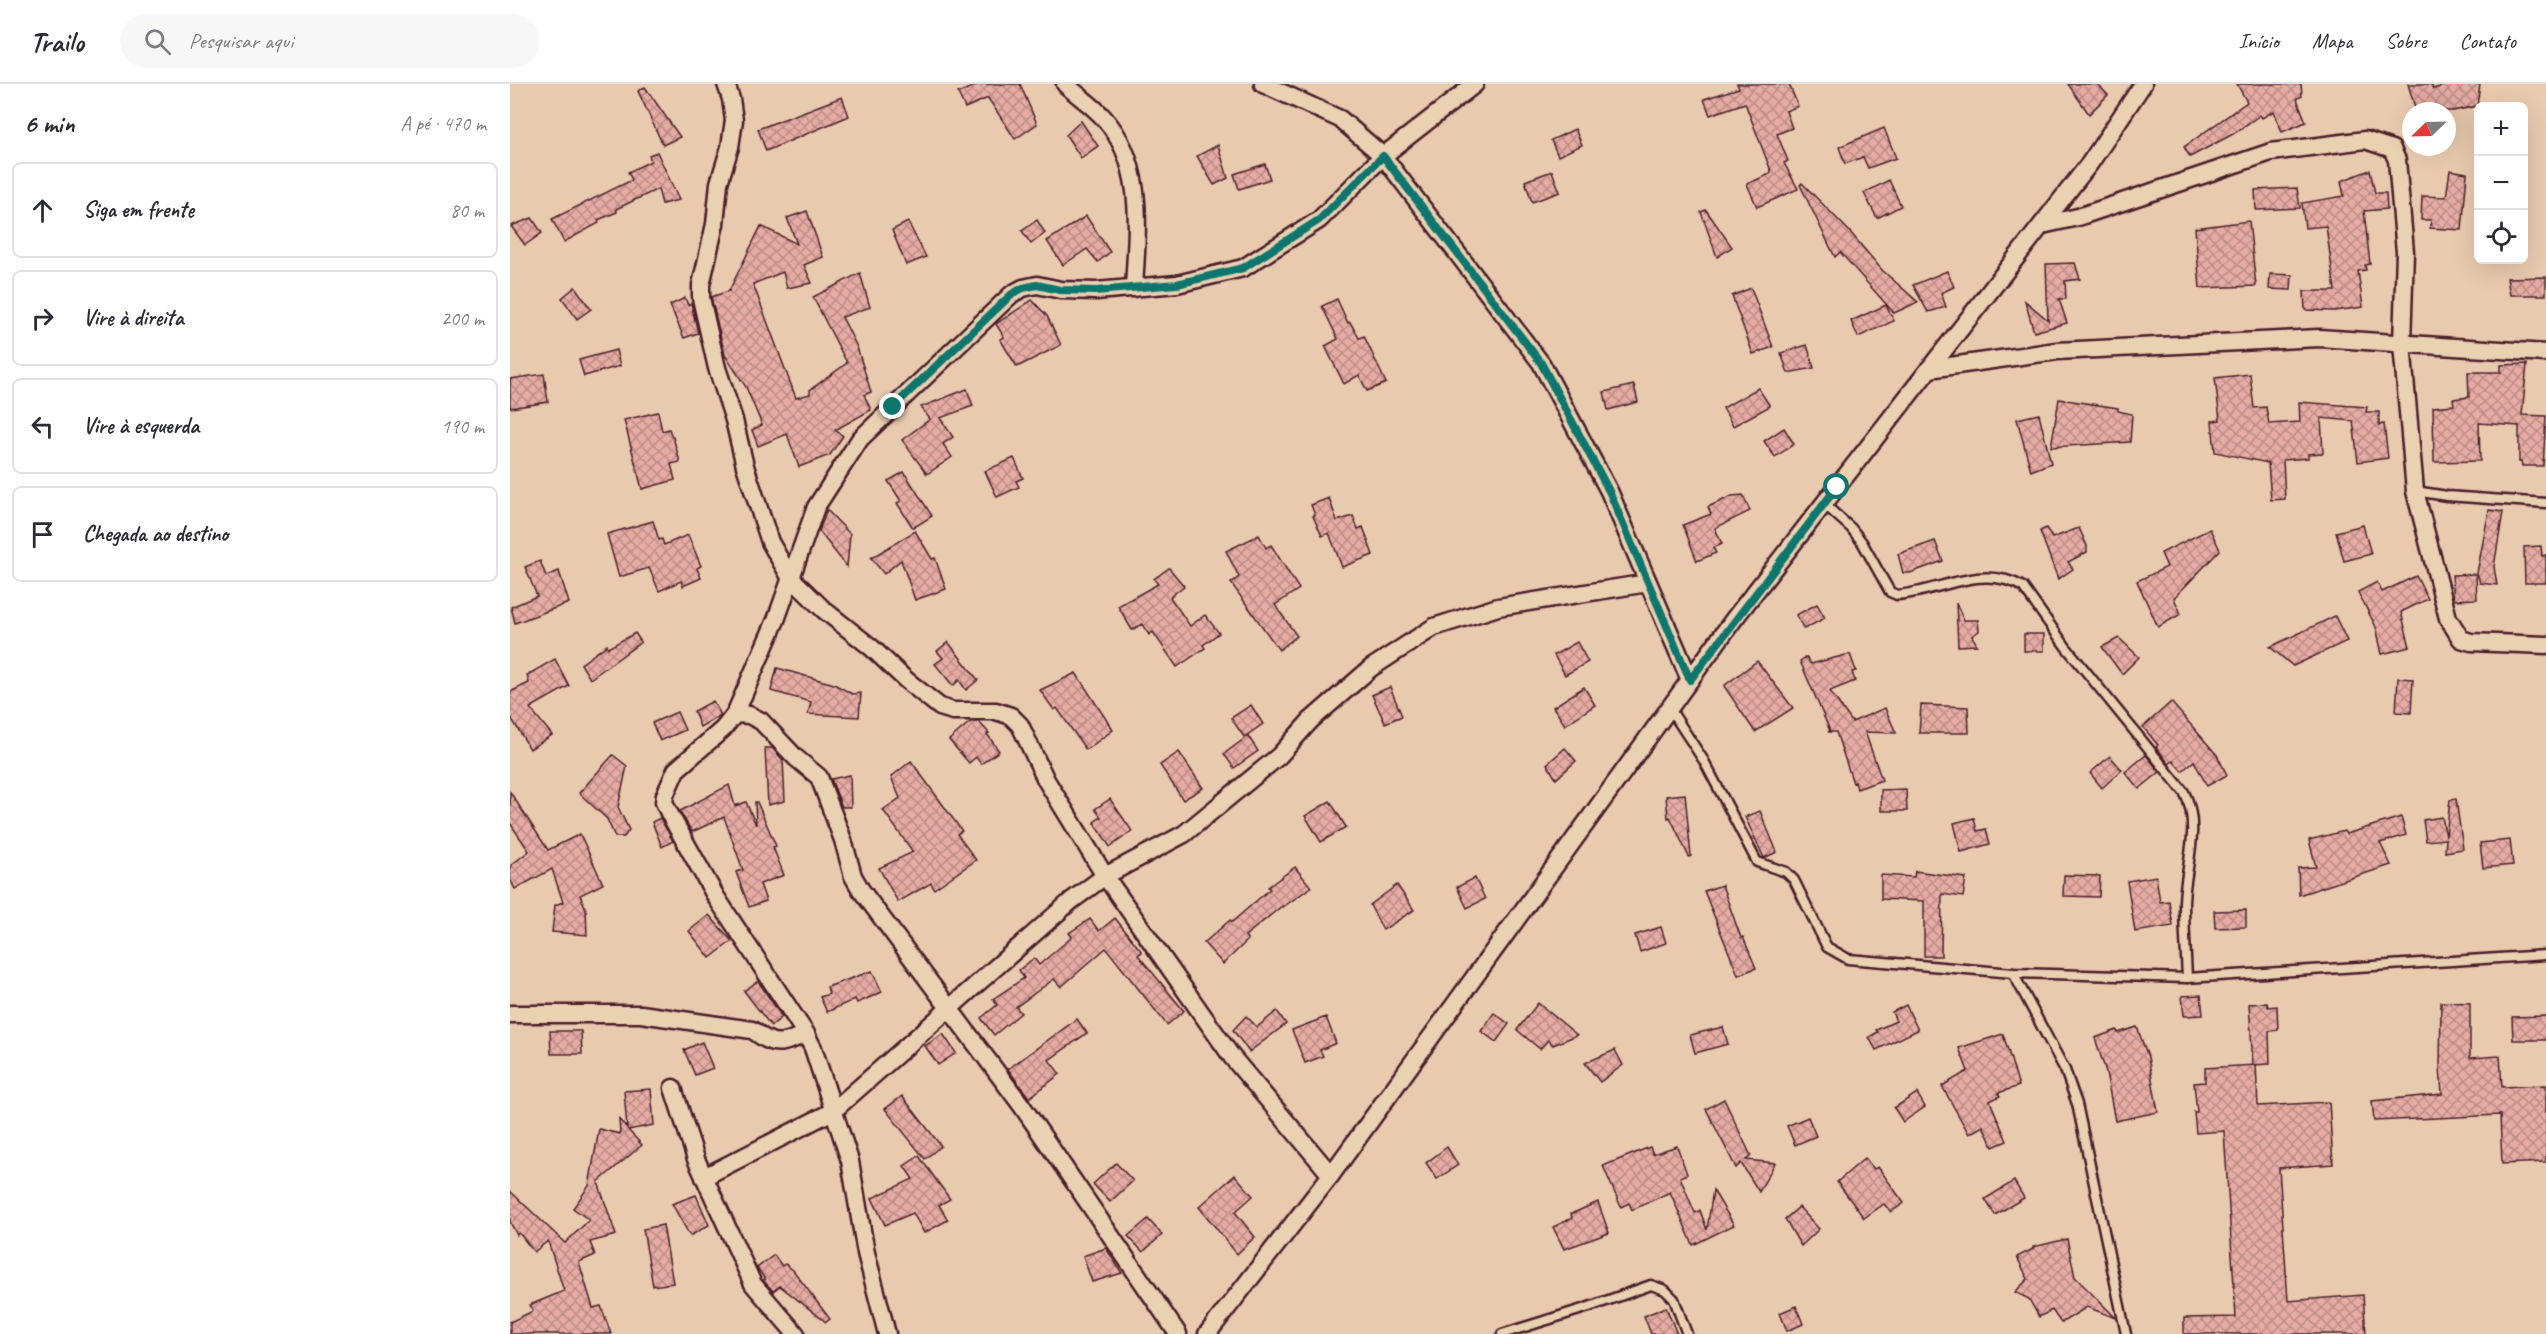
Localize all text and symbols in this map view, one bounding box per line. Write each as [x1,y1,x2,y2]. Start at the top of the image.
search box [120,14,540,68]
text: Trailo [30,24,84,59]
icon: search [141,25,174,58]
text: Pesquisar aqui [189,27,293,55]
text: Início [2239,28,2279,54]
text: Mapa [2312,28,2353,54]
text: Sobre [2386,28,2426,54]
text: Contato [2459,28,2516,54]
north arrow [2402,102,2456,156]
map controls [2474,102,2528,264]
button: + [2474,102,2528,156]
text: 6 min [24,107,74,140]
text: A pé · 470 m [401,111,486,136]
button: − [2474,156,2528,210]
icon: ahead [26,194,59,227]
text: Siga em frente [83,196,194,224]
text: 80 m [450,198,484,223]
button: locate [2474,210,2528,264]
icon: right [26,302,59,335]
text: Vire à direita [83,304,183,332]
text: 200 m [441,306,484,331]
route end [879,393,905,419]
icon: left [26,410,59,443]
text: Vire à esquerda [83,412,199,440]
text: 190 m [441,414,484,439]
route start [1823,473,1849,499]
icon: arrive [26,518,59,551]
text: Chegada ao destino [83,520,228,548]

